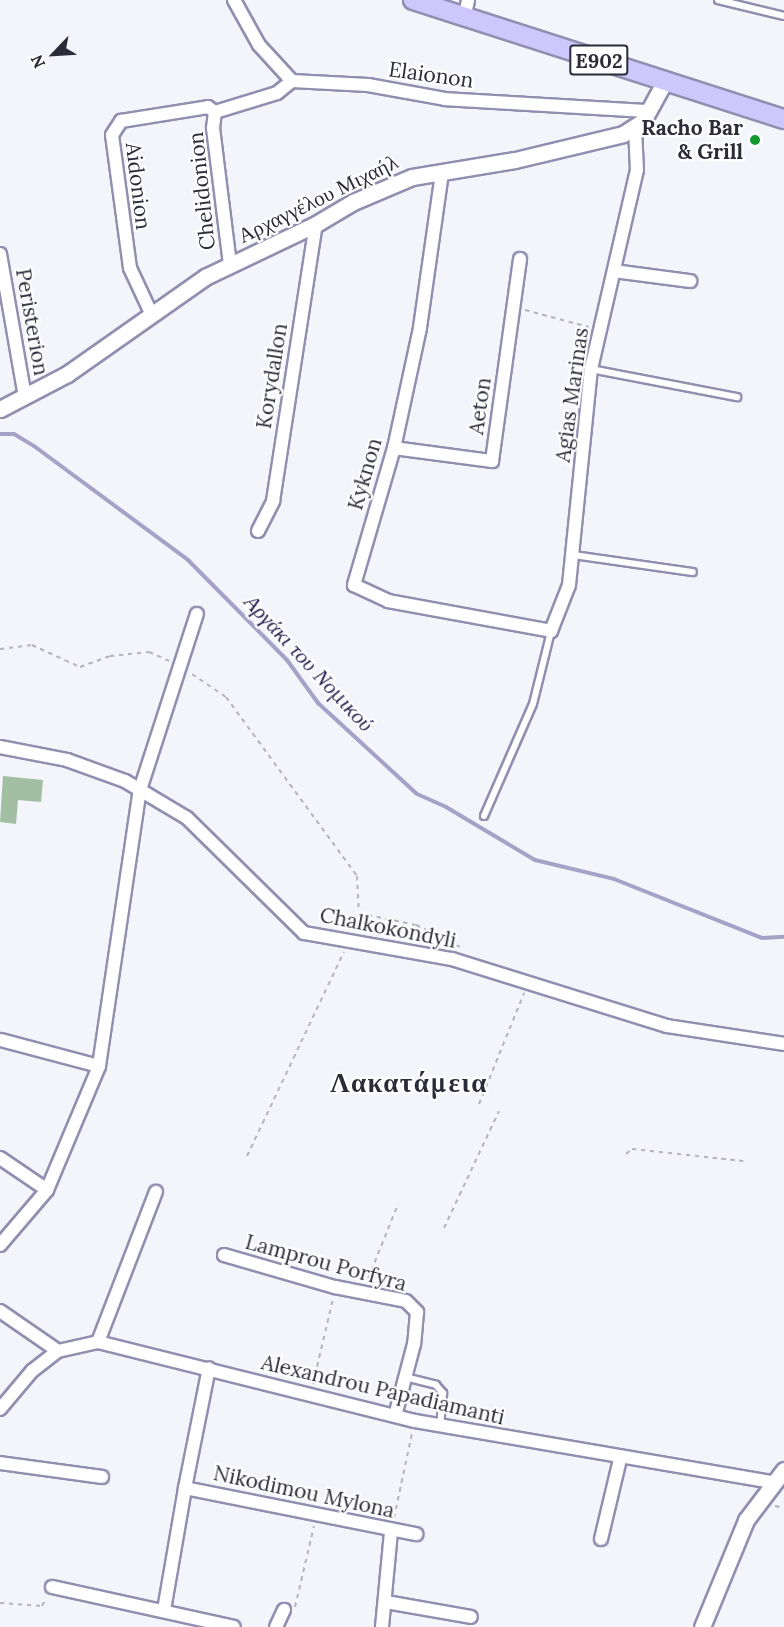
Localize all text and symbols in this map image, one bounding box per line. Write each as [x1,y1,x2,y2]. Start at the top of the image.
north arrow [24,24,84,84]
road number: E902 [569,43,629,77]
text: N [26,52,49,71]
street label: Elaionon [387,57,475,93]
place label: Racho Bar & Grill [641,115,743,165]
street label: Chelidonion [183,131,221,251]
marker: Racho Bar & Grill [748,133,762,147]
street label: Aidonion [120,141,156,231]
street label: Αρχαγγέλου Μιχαήλ [234,149,402,249]
street label: Peristerion [10,267,54,377]
street label: Korydallon [251,321,293,431]
street label: Agias Marinas [550,326,594,464]
street label: Aeton [464,376,496,436]
street label: Kyknon [343,435,387,513]
water label: Αργάκι του Νομικού [239,589,379,737]
street label: Chalkokondyli [318,902,458,954]
district label: Λακατάμεια [330,1067,488,1099]
street label: Lamprou Porfyra [242,1229,410,1297]
street label: Alexandrou Papadiamanti [259,1350,507,1430]
street label: Nikodimou Mylona [211,1461,397,1523]

